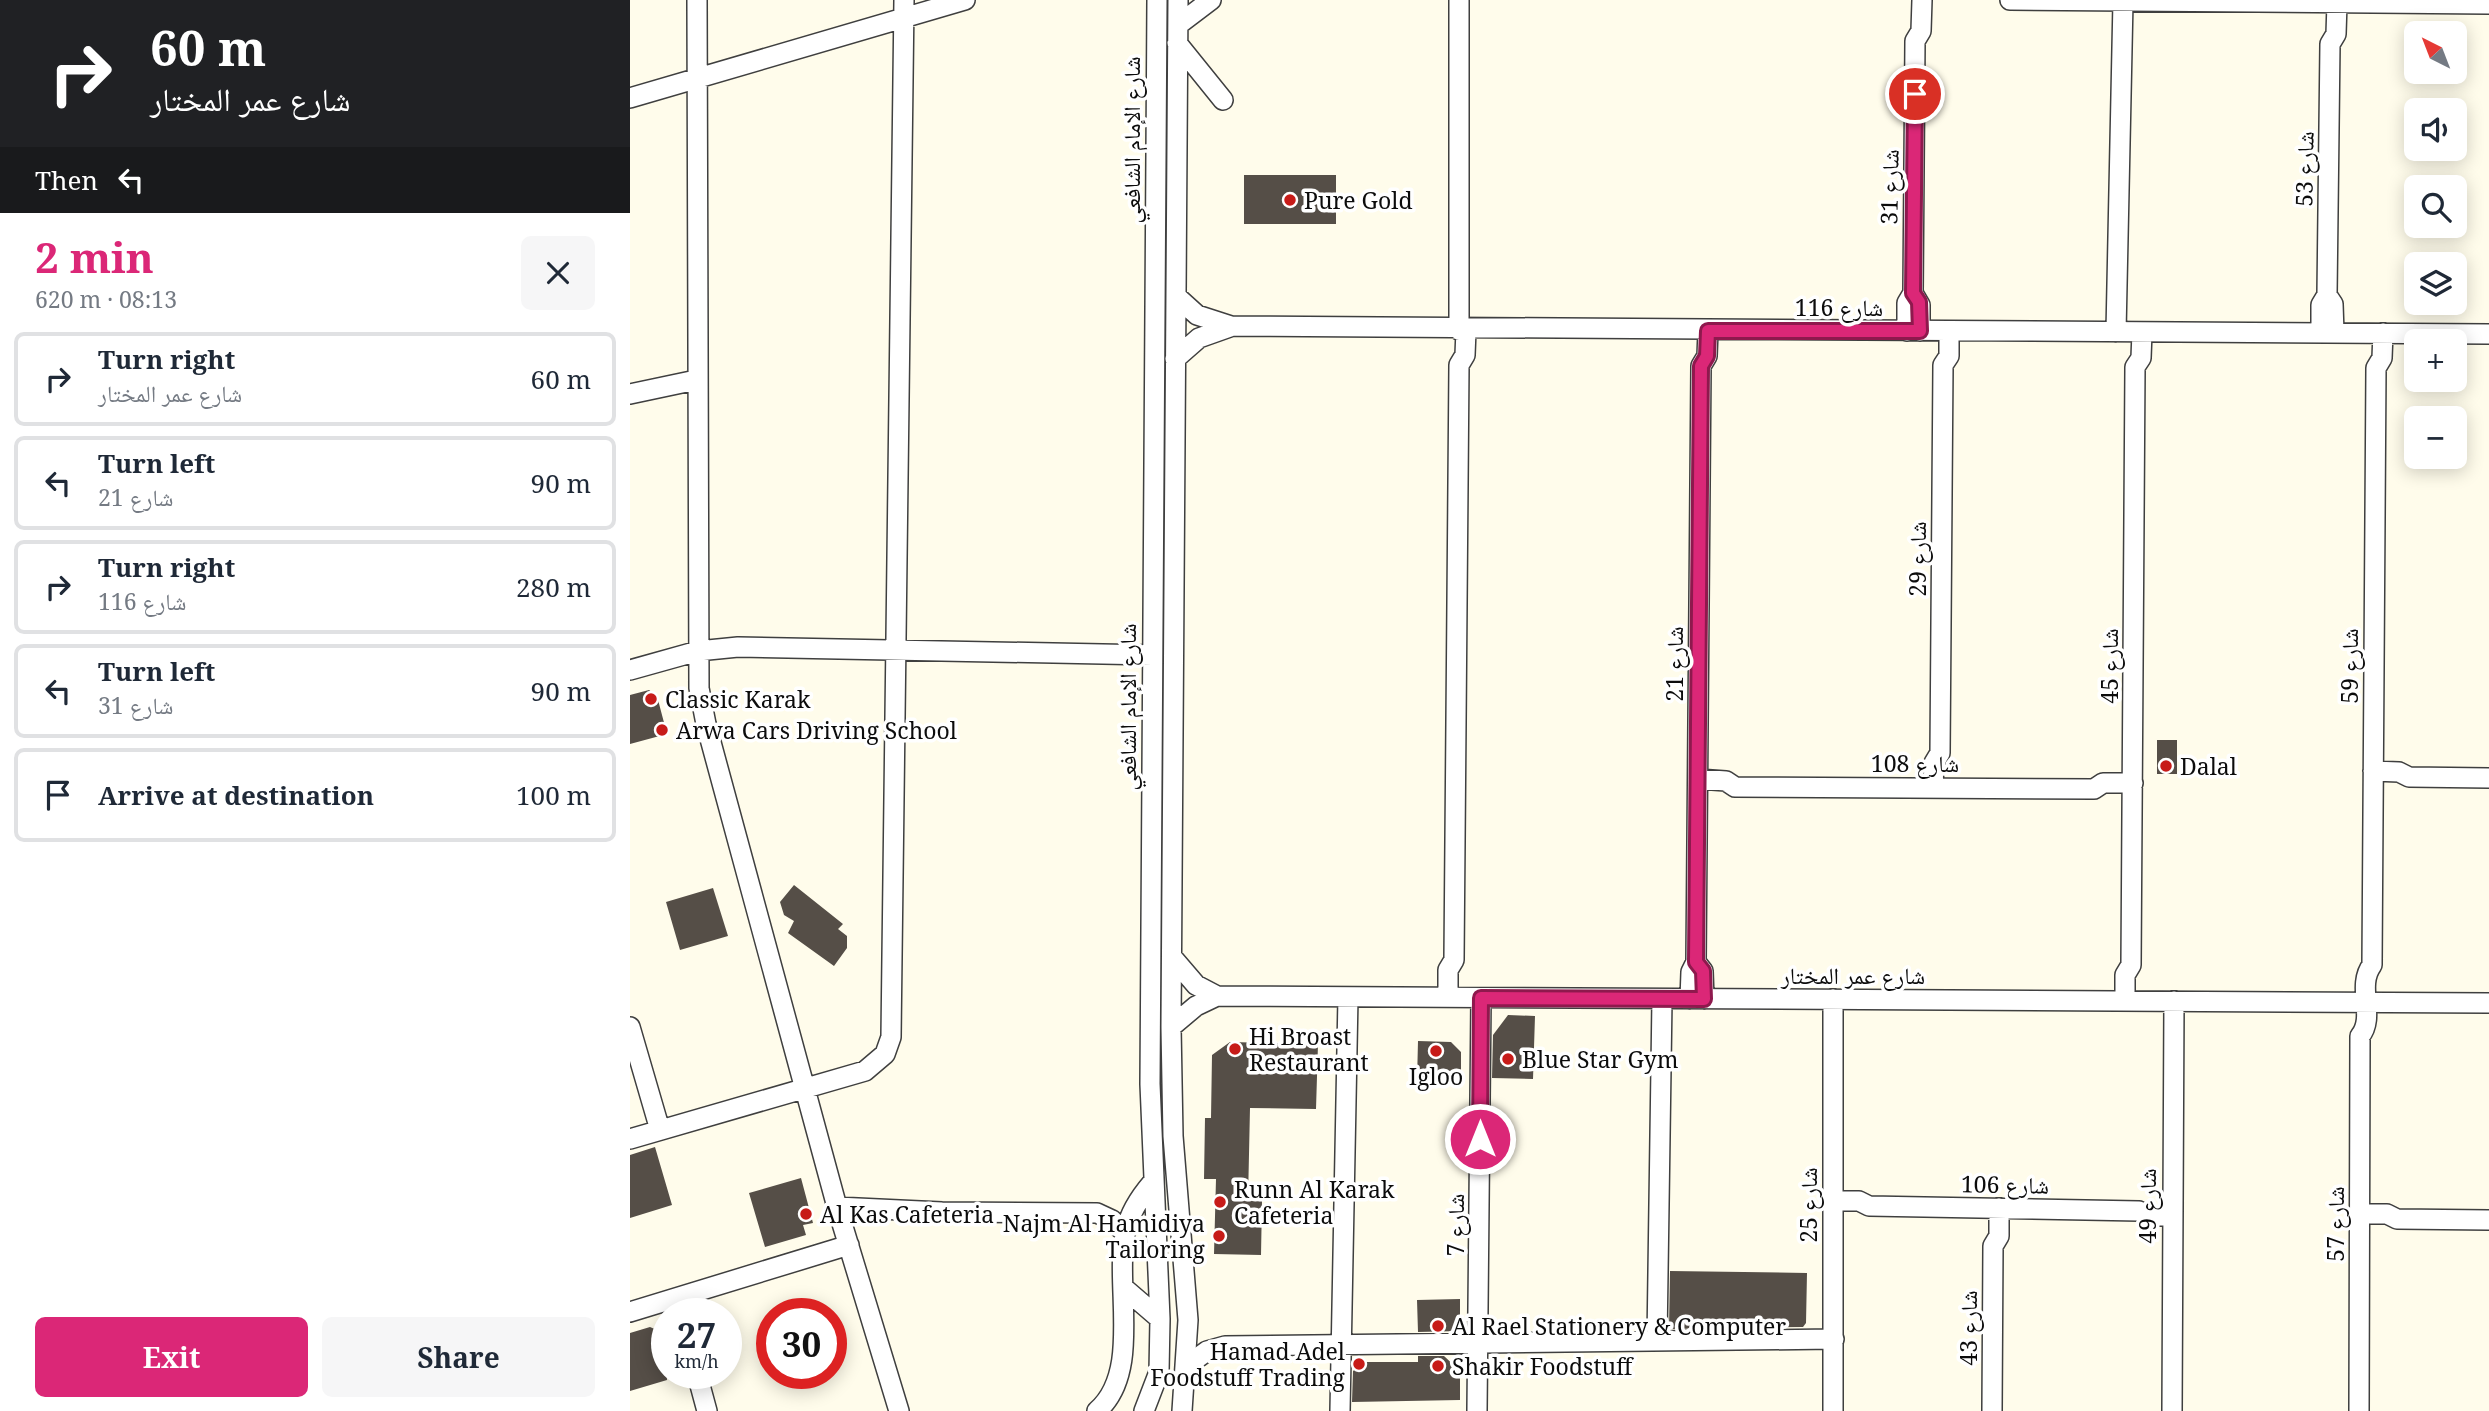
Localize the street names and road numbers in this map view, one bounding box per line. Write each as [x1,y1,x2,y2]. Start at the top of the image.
street label: شارع الإمام الشافعي [1115,56,1151,224]
street label: شارع 53 [2287,131,2321,207]
street label: شارع 31 [1872,149,1906,225]
street label: شارع 116 [1795,291,1883,323]
street label: شارع 29 [1901,521,1933,597]
street label: شارع الإمام الشافعي [1111,623,1147,791]
street label: شارع 21 [1658,626,1690,702]
street label: شارع 45 [2093,628,2125,704]
street label: شارع 59 [2333,628,2365,704]
street label: شارع 108 [1871,747,1959,779]
street label: شارع عمر المختار [1780,959,1925,991]
street label: شارع 25 [1792,1167,1824,1243]
street label: شارع 106 [1961,1167,2049,1201]
street label: شارع 49 [2131,1168,2163,1244]
street label: شارع 57 [2319,1186,2351,1262]
street label: شارع 7 [1439,1194,1471,1256]
street label: شارع 43 [1952,1290,1984,1366]

